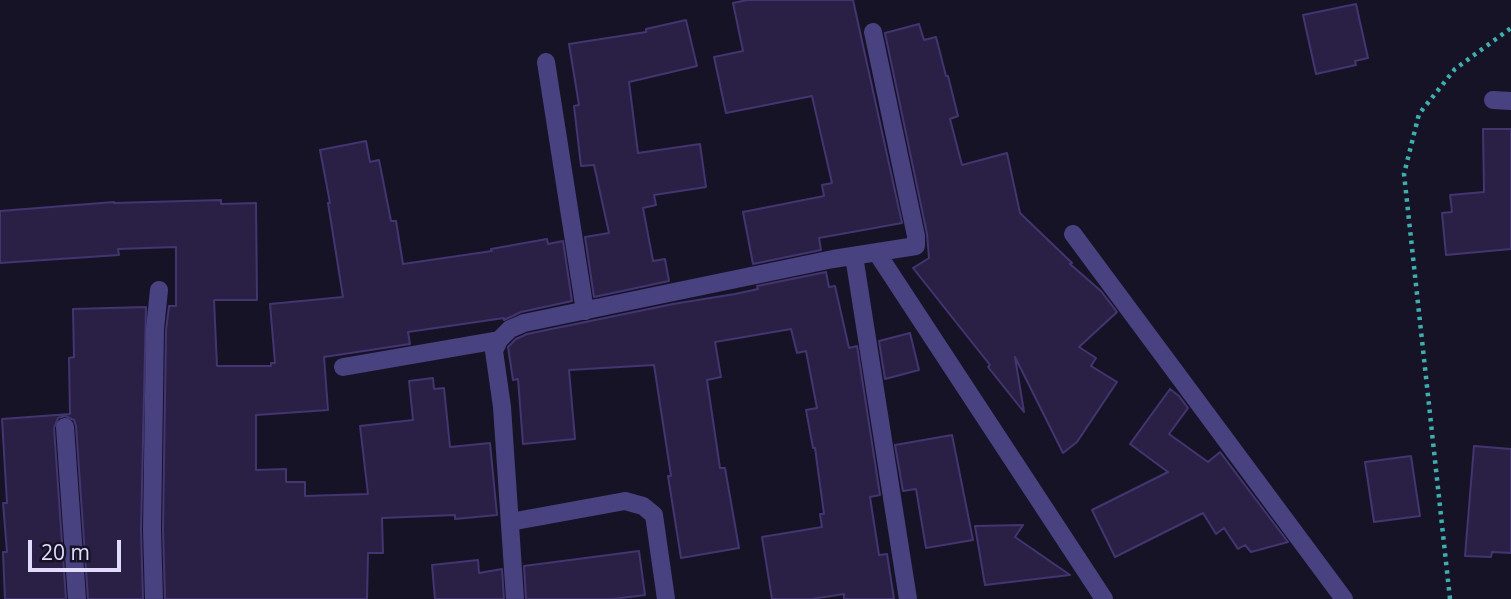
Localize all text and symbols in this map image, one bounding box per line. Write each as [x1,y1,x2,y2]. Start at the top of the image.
scale bar [32,526,124,570]
text: 20 m [41,538,90,566]

